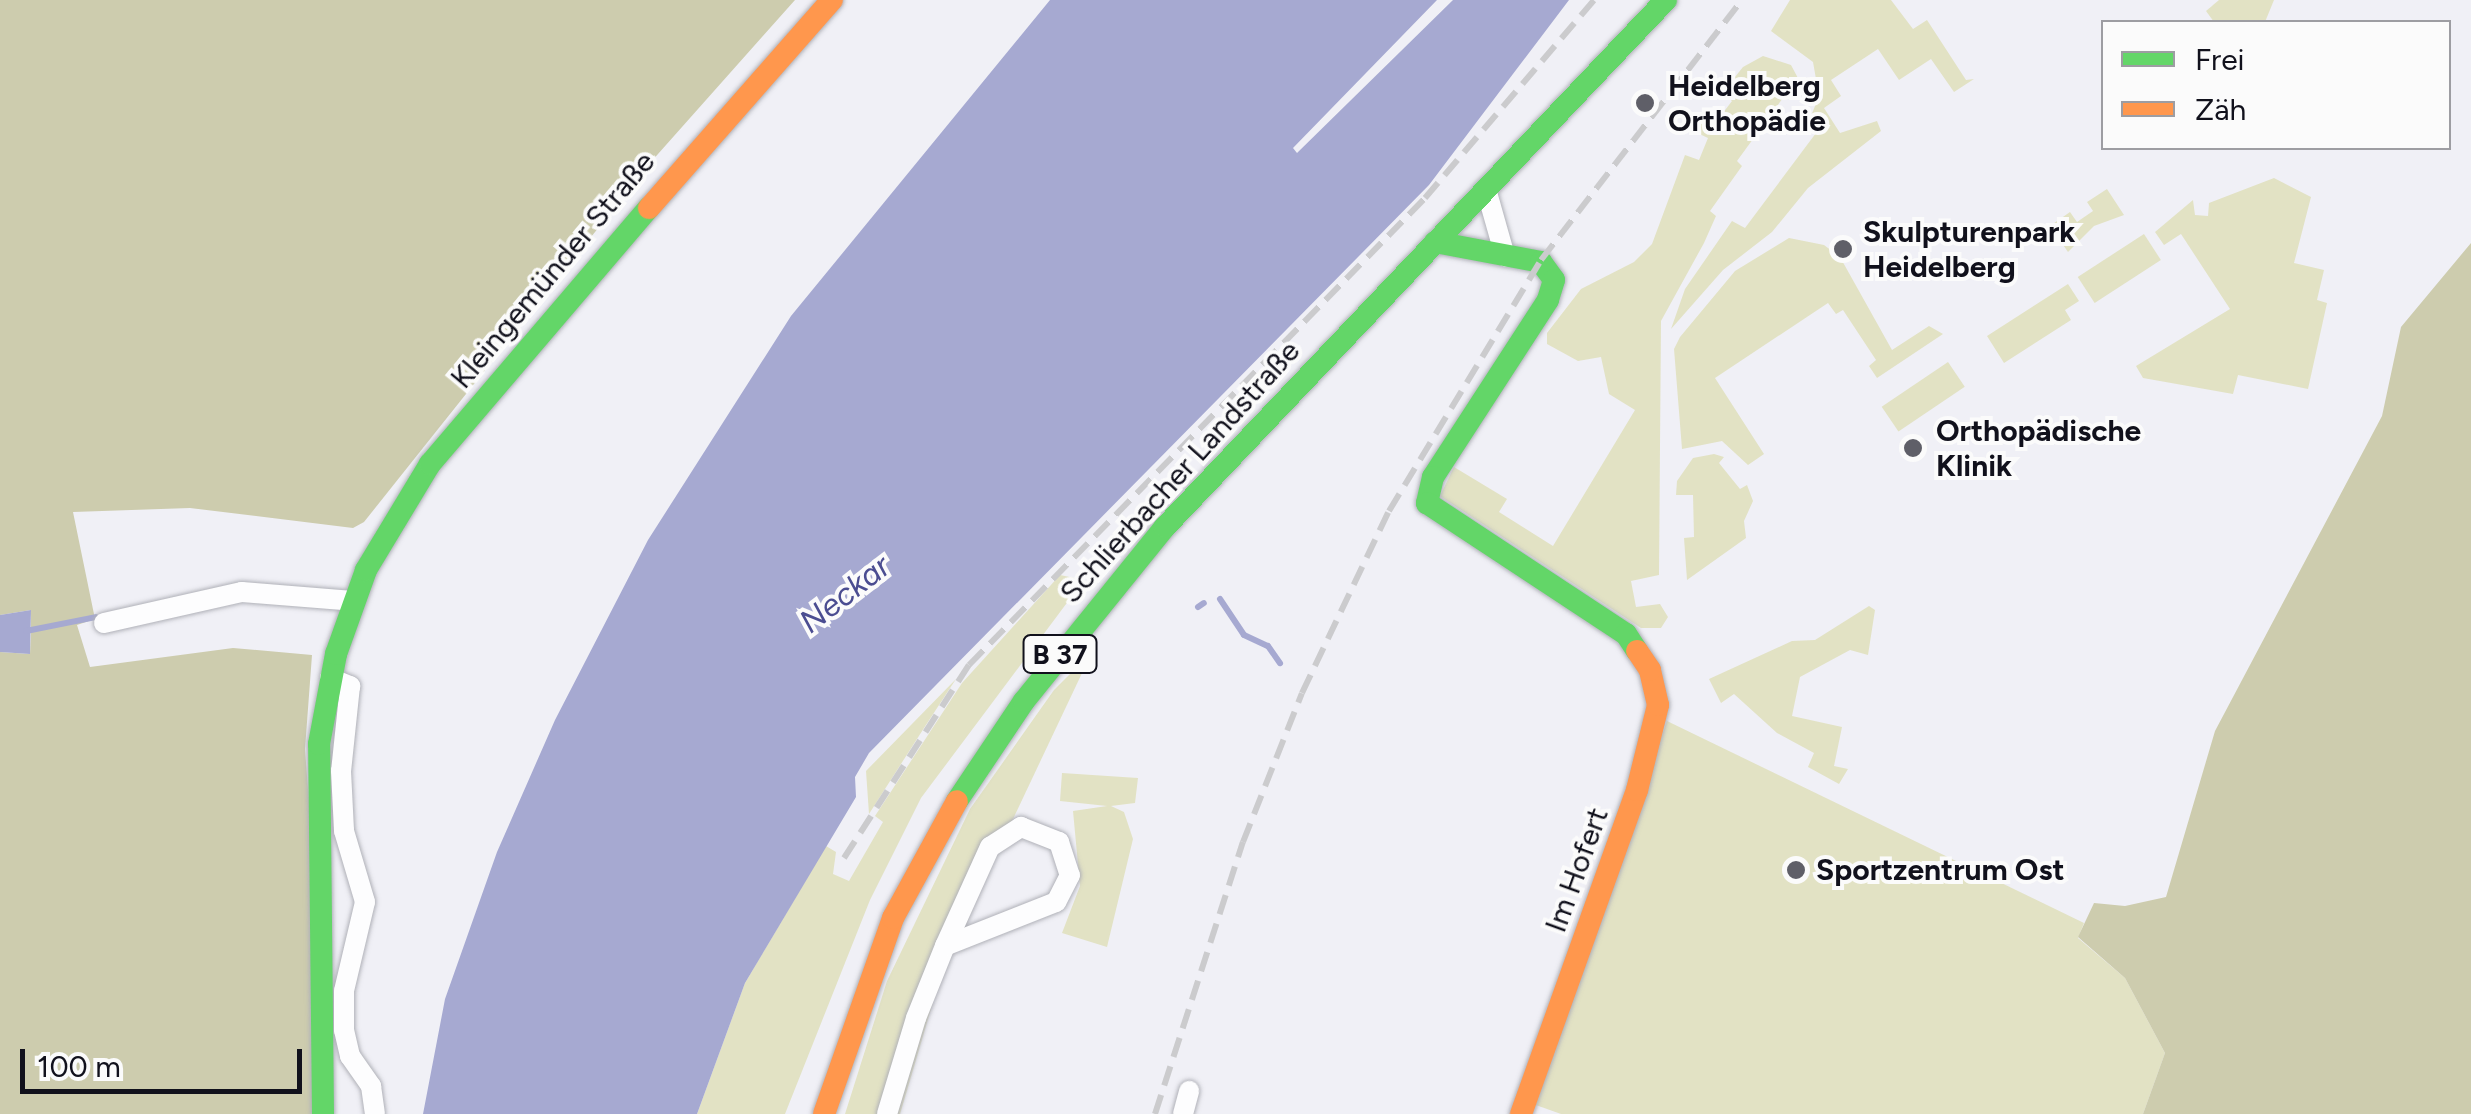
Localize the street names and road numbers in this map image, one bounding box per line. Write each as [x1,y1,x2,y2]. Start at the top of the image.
street label: Kleingemünder Straße [443,144,663,396]
street label: Schlierbacher Landstraße [1053,333,1307,611]
road number: B 37 [1022,631,1098,677]
street label: Im Hofert [1538,803,1616,937]

